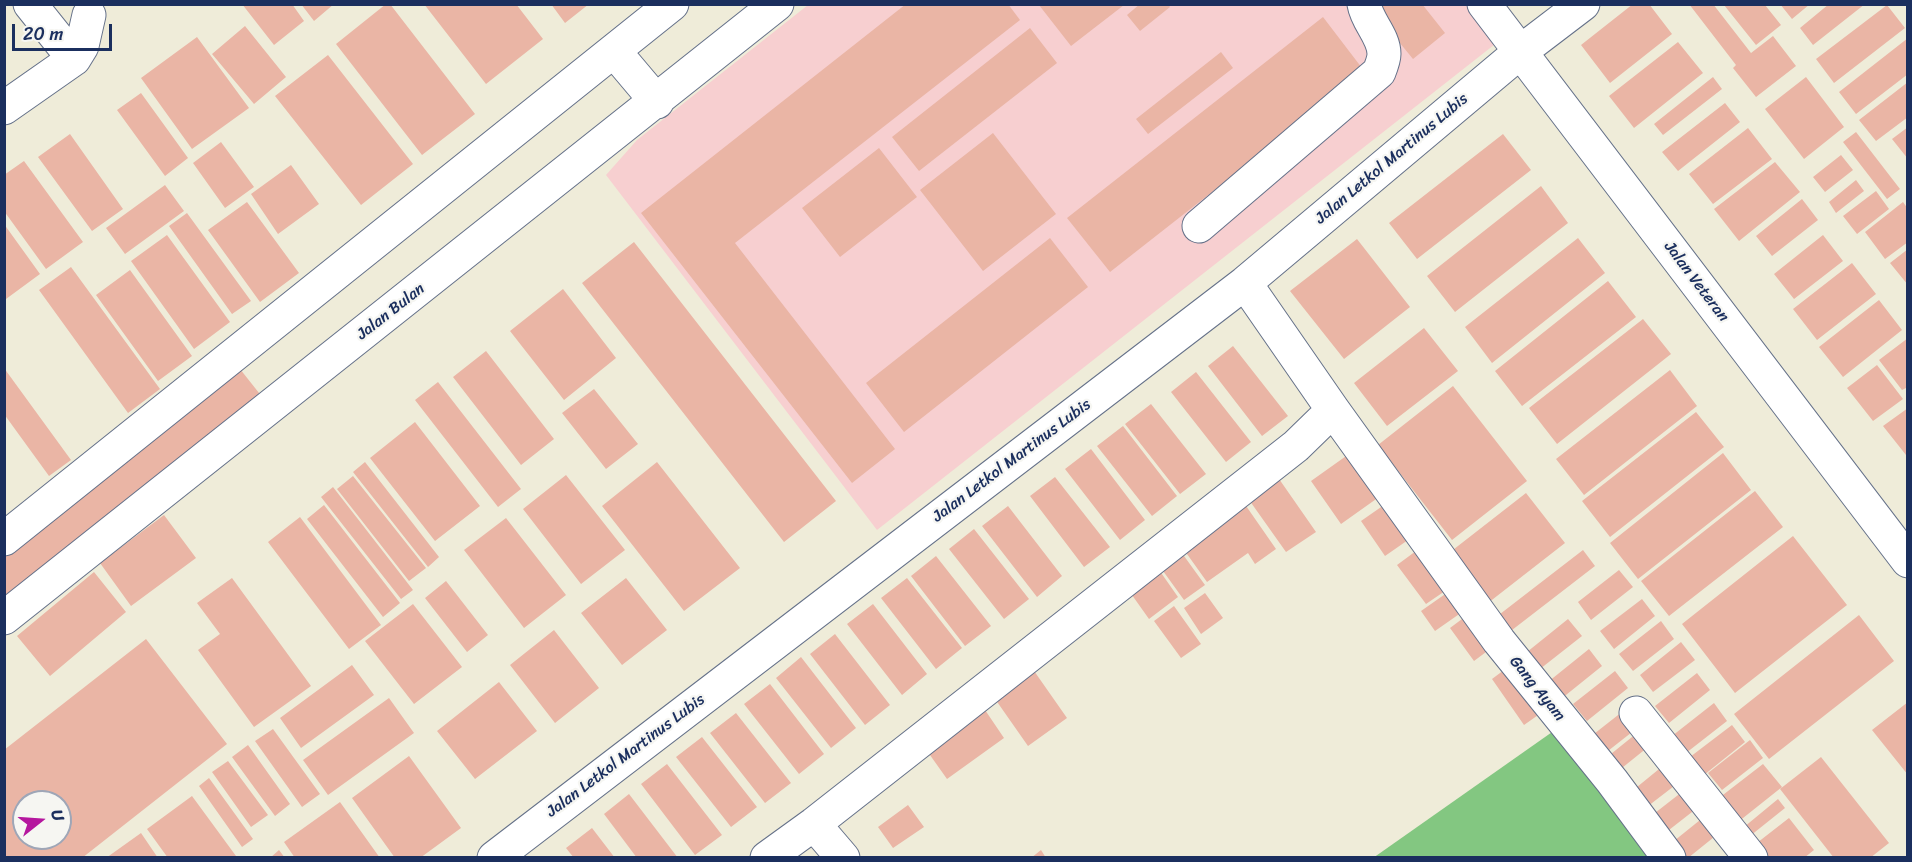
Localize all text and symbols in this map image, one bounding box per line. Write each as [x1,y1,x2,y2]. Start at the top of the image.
scale bar [15,12,116,50]
text: 20 m [23,18,63,50]
street label: Jalan Letkol Martinus Lubis [1312,90,1472,228]
street label: Jalan Veteran [1659,238,1733,326]
street label: Jalan Bulan [353,280,429,344]
street label: Jalan Letkol Martinus Lubis [929,395,1095,527]
street label: Gang Ayam [1505,653,1569,725]
street label: Jalan Letkol Martinus Lubis [543,690,709,822]
north arrow [12,790,72,850]
text: U [42,806,73,824]

